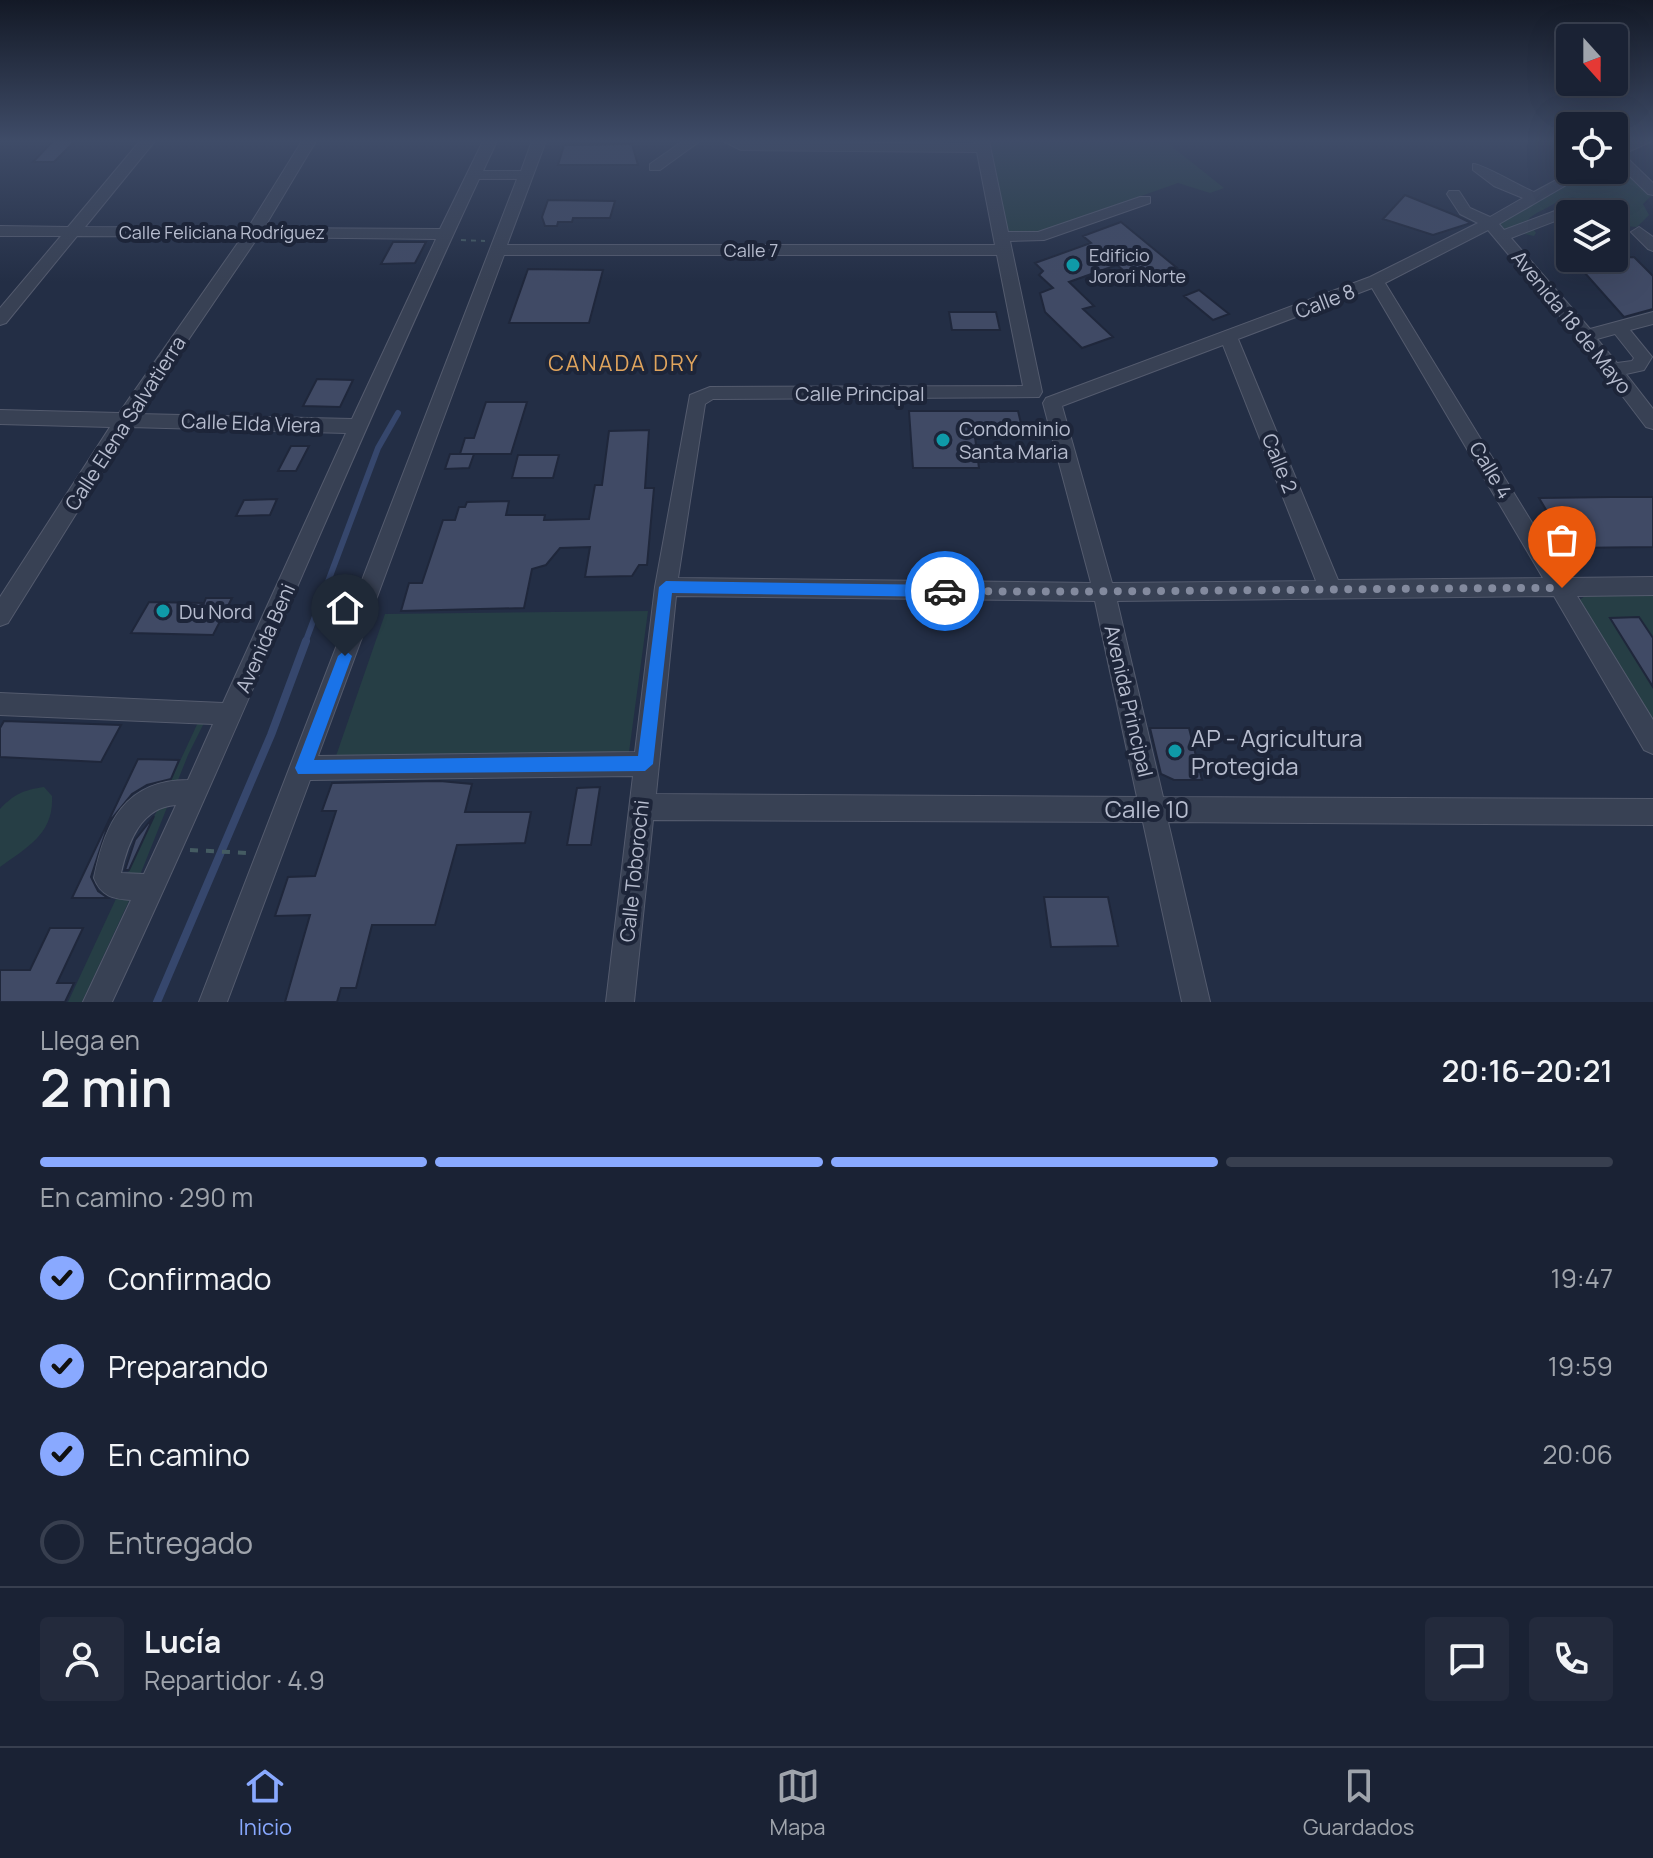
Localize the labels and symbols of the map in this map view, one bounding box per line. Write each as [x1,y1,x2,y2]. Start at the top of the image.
north arrow [1556,24,1628,96]
street label: Calle Feliciana Rodríguez [119,220,325,244]
street label: Calle 7 [724,238,778,262]
place label: Edificio Jorori Norte [1089,243,1186,288]
street label: Avenida 18 de Mayo [1506,245,1638,399]
marker: Edificio Jorori Norte [1064,256,1082,274]
street label: Calle 8 [1291,277,1359,325]
street label: Calle Elena Salvatierra [58,330,192,516]
district label: CANADA DRY [548,348,700,378]
street label: Calle Principal [795,380,925,407]
street label: Calle Elda Viera [181,407,321,439]
place label: Condominio Santa Maria [959,415,1071,465]
street label: Calle 2 [1256,429,1304,497]
marker: Condominio Santa Maria [934,431,952,449]
street label: Calle 4 [1463,436,1519,504]
pin [1528,506,1596,588]
courier [905,551,985,631]
pin [311,574,379,656]
street label: Avenida Beni [229,579,301,697]
place label: Du Nord [179,598,253,625]
marker: Du Nord [154,602,172,620]
street label: Avenida Principal [1098,622,1160,780]
place label: AP - Agricultura Protegida [1191,721,1363,782]
marker: AP - Agricultura Protegida [1166,742,1184,760]
street label: Calle 10 [1105,792,1189,825]
street label: Calle Toborochi [613,799,655,943]

